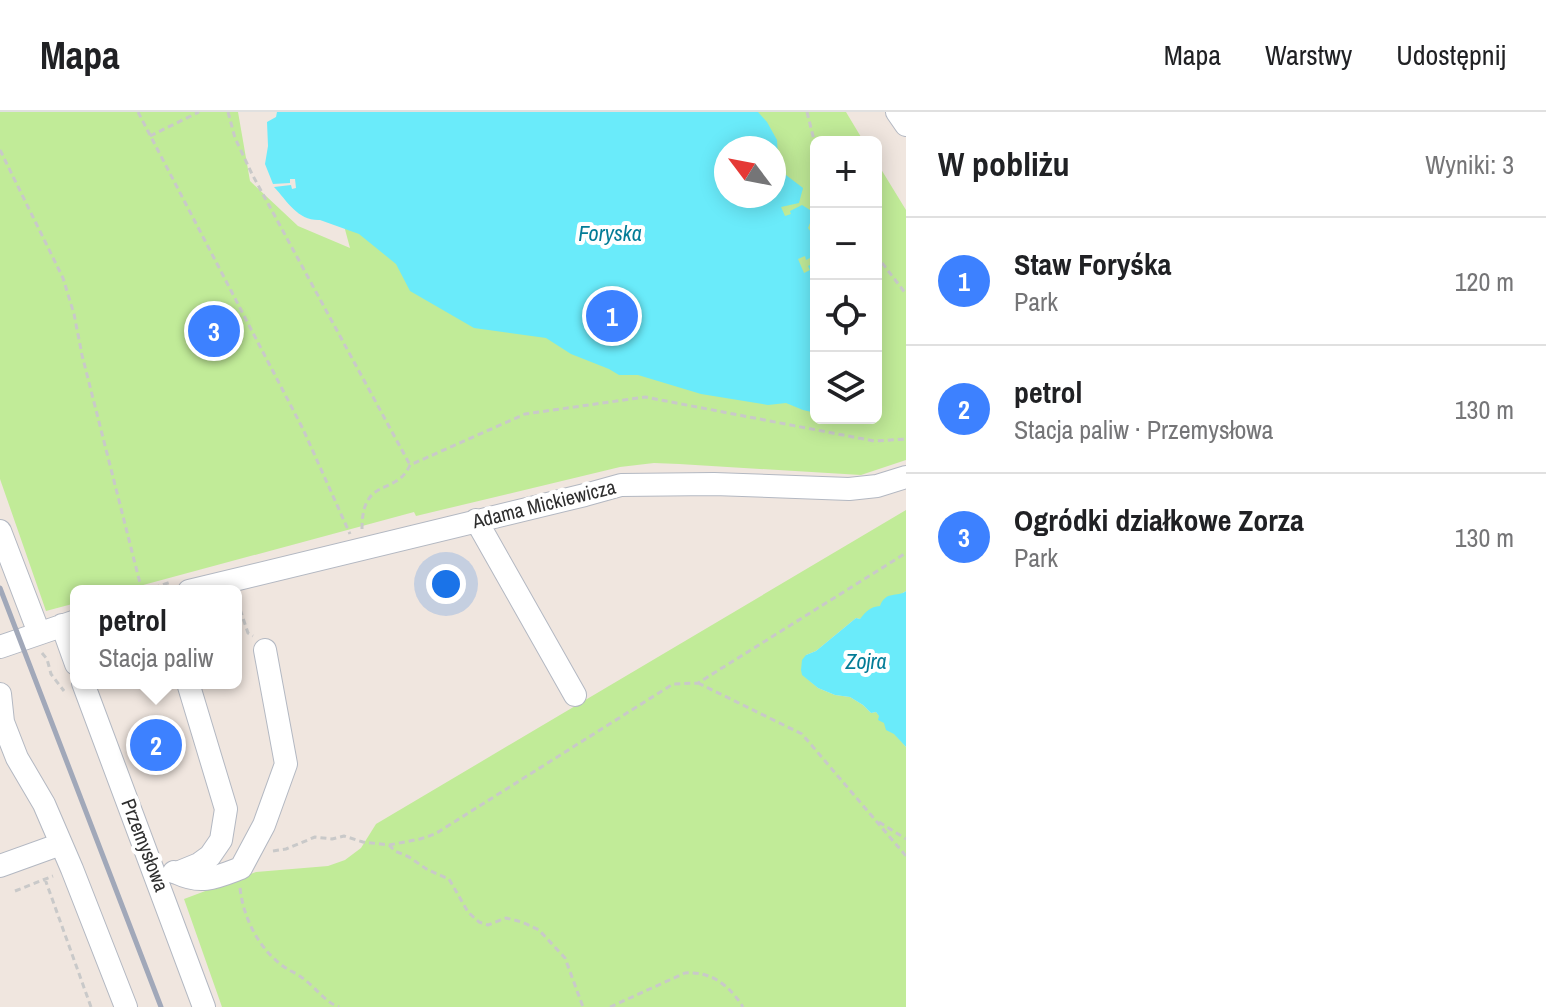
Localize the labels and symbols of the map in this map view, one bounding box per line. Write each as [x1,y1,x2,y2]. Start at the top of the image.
north arrow [714,136,786,208]
water label: Foryska [578,218,642,248]
pin: 1 [586,286,638,346]
pin: 3 [188,301,240,361]
street label: Adama Mickiewicza [468,473,618,535]
your location [426,564,466,604]
water label: Zojra [844,646,887,676]
pin: 2 [130,715,182,775]
street label: Przemysłowa [115,794,176,895]

